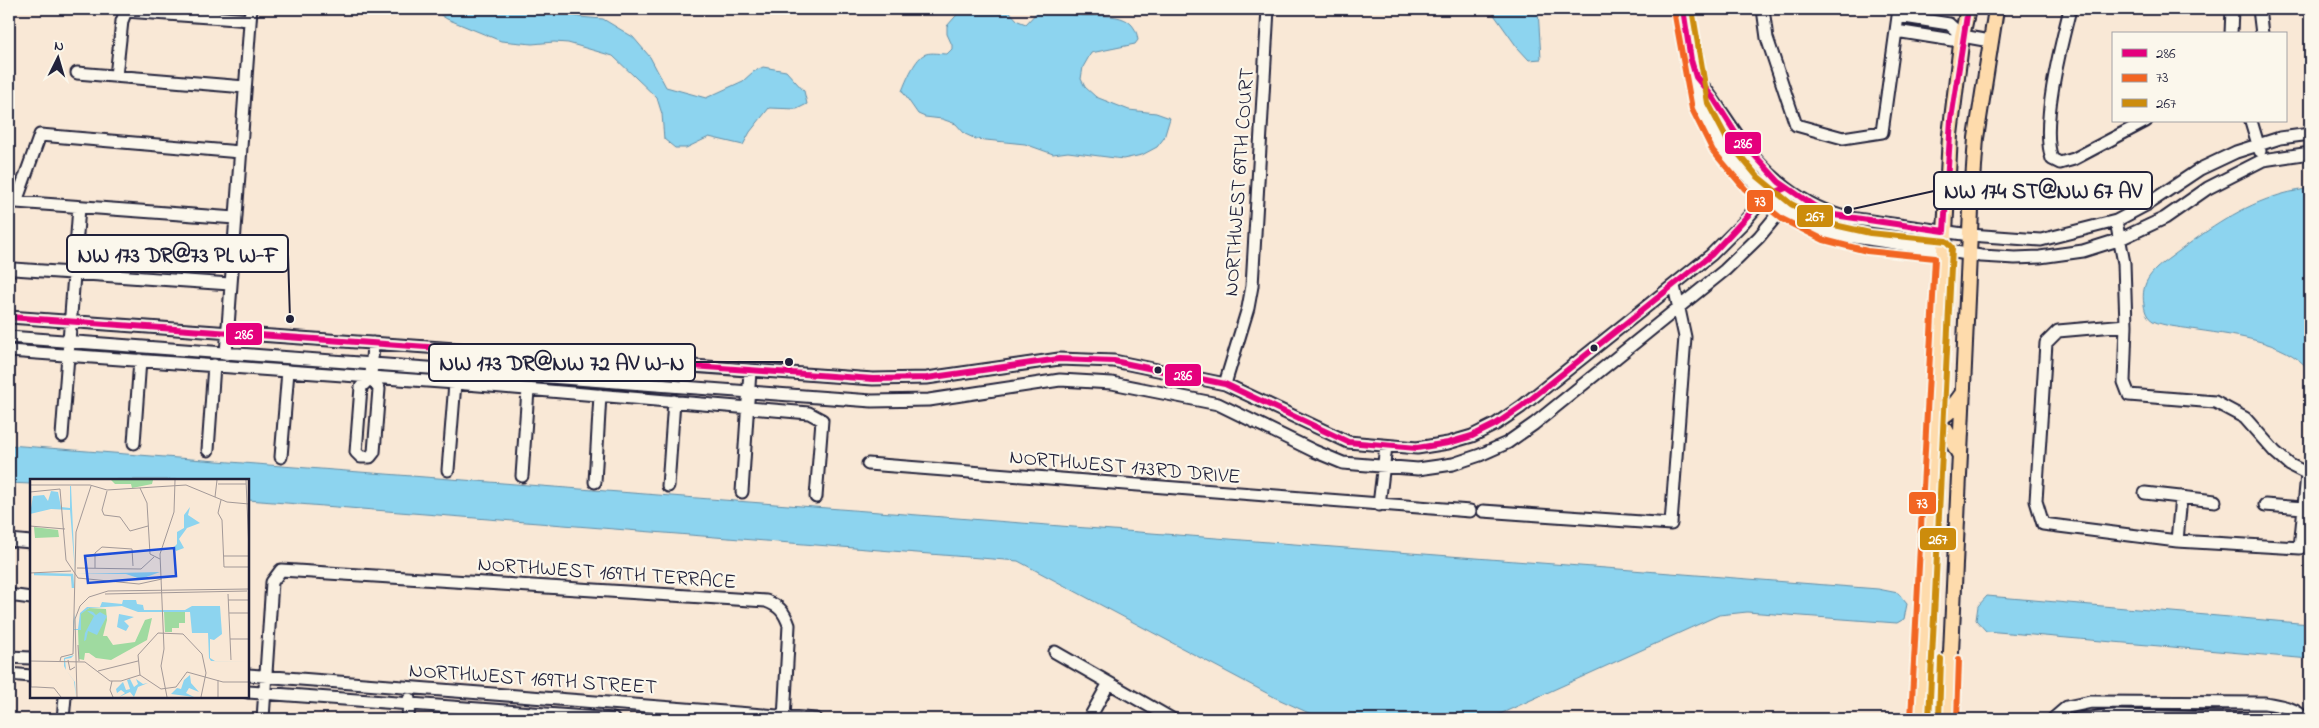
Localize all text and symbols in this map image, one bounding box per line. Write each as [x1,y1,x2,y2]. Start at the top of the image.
north arrow [32,32,82,82]
legend [2112,32,2286,122]
text: N [53,36,65,57]
text: 286 [2156,43,2176,65]
street label: NORTHWEST 69TH COURT [1217,67,1263,297]
text: 73 [2156,67,2168,89]
text: 267 [2156,93,2176,115]
line badge: 286 [1724,131,1762,155]
text: 286 [1733,134,1753,155]
callout: NW 174 ST@NW 67 AV [1934,172,2152,209]
text: NW 174 ST@NW 67 AV [1944,177,2143,209]
line badge: 73 [1746,189,1774,213]
text: 73 [1754,192,1766,213]
line badge: 267 [1796,204,1834,228]
text: 267 [1805,207,1825,228]
callout: NW 173 DR@73 PL W-F [67,235,288,272]
text: NW 173 DR@73 PL W-F [77,241,279,273]
line badge: 286 [225,322,263,346]
text: 286 [234,325,254,346]
unlabelled marker [1589,343,1599,353]
callout: NW 173 DR@NW 72 AV W-N [429,344,695,381]
text: NW 173 DR@NW 72 AV W-N [439,349,685,381]
line badge: 286 [1164,363,1202,387]
unlabelled marker [1153,365,1163,375]
text: 286 [1173,366,1193,387]
street label: NORTHWEST 173RD DRIVE [1008,443,1242,493]
inset map [30,479,249,698]
line badge: 73 [1908,491,1937,515]
text: 73 [1916,494,1928,515]
line badge: 267 [1919,527,1957,551]
text: 267 [1928,530,1948,551]
street label: NORTHWEST 169TH TERRACE [477,550,737,598]
street label: NORTHWEST 169TH STREET [408,656,658,704]

